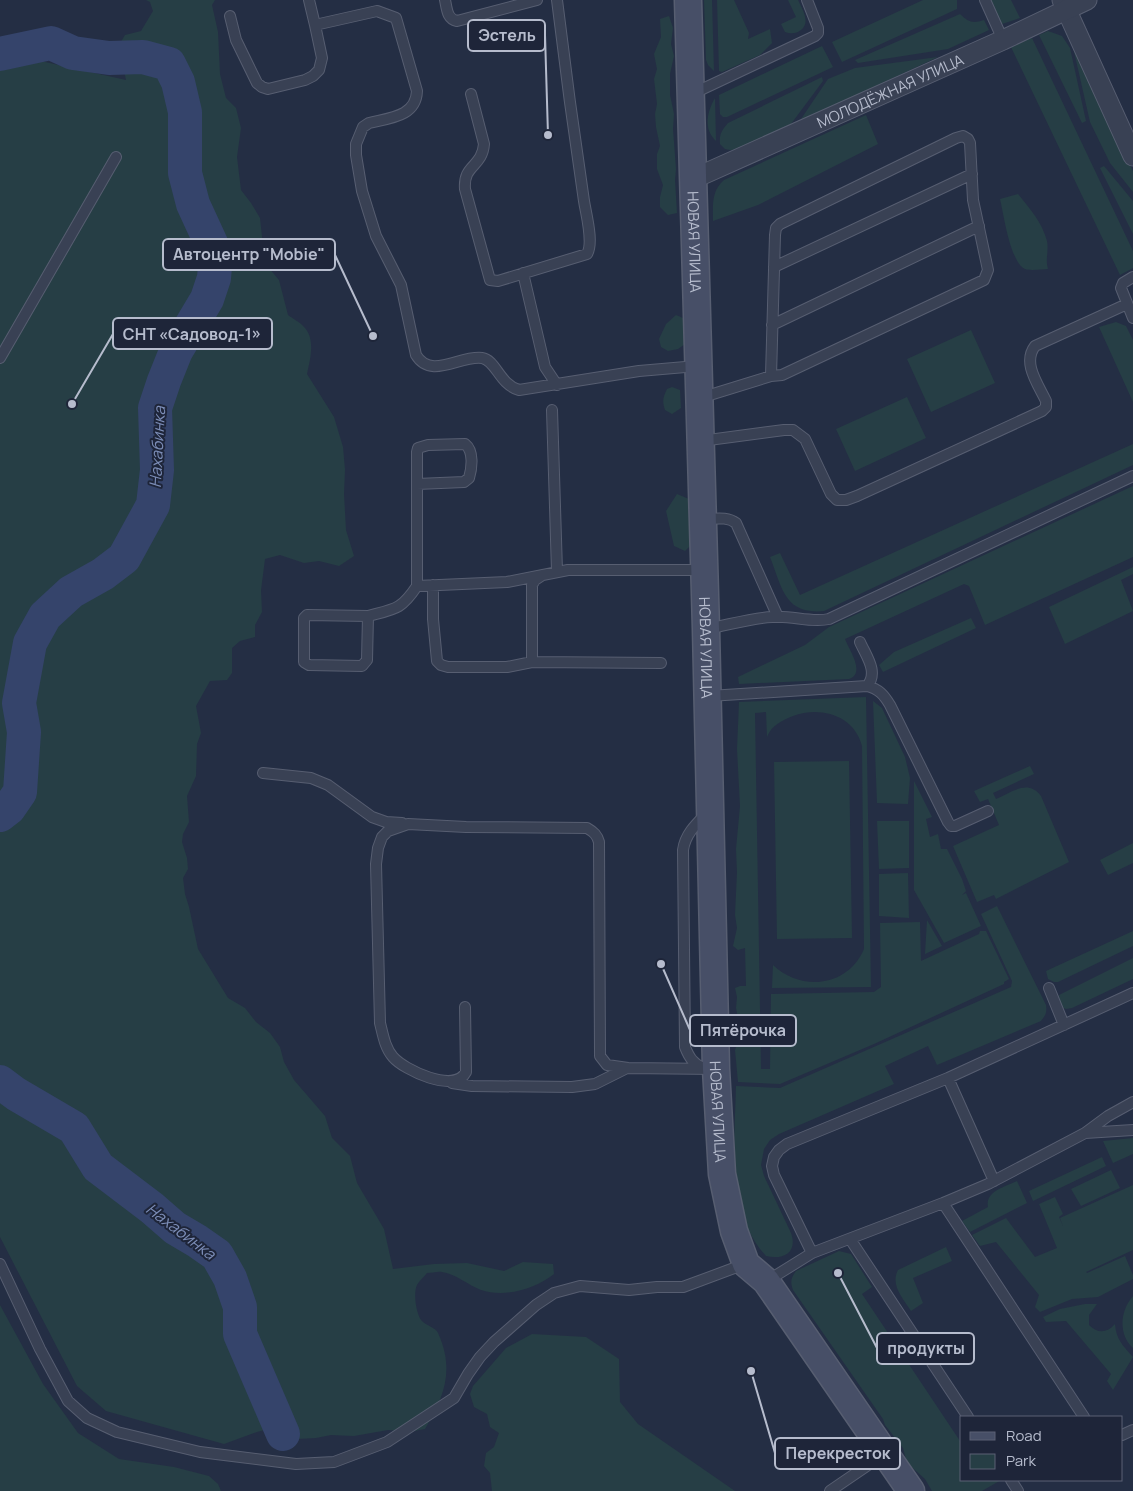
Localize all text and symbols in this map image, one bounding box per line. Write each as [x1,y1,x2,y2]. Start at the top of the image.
callout: Эстель [468,20,545,51]
text: Эстель [478,24,536,46]
street label: МОЛОДЁЖНАЯ УЛИЦА [813,48,967,133]
street label: НОВАЯ УЛИЦА [683,191,707,294]
callout: Автоцентр "Mobie" [163,239,335,270]
text: Автоцентр "Mobie" [173,243,325,265]
callout: СНТ «Садовод-1» [113,318,272,349]
text: СНТ «Садовод-1» [123,323,261,345]
water label: Нахабинка [144,405,170,488]
street label: НОВАЯ УЛИЦА [695,597,718,699]
callout: Пятёрочка [690,1015,796,1046]
text: Пятёрочка [700,1019,786,1041]
street label: НОВАЯ УЛИЦА [705,1061,732,1163]
water label: Нахабинка [142,1198,221,1265]
callout: продукты [877,1333,974,1364]
text: продукты [887,1337,965,1359]
legend [960,1416,1123,1481]
text: Road [1006,1425,1042,1446]
callout: Перекресток [775,1438,900,1469]
text: Перекресток [786,1442,891,1464]
text: Park [1006,1450,1036,1471]

